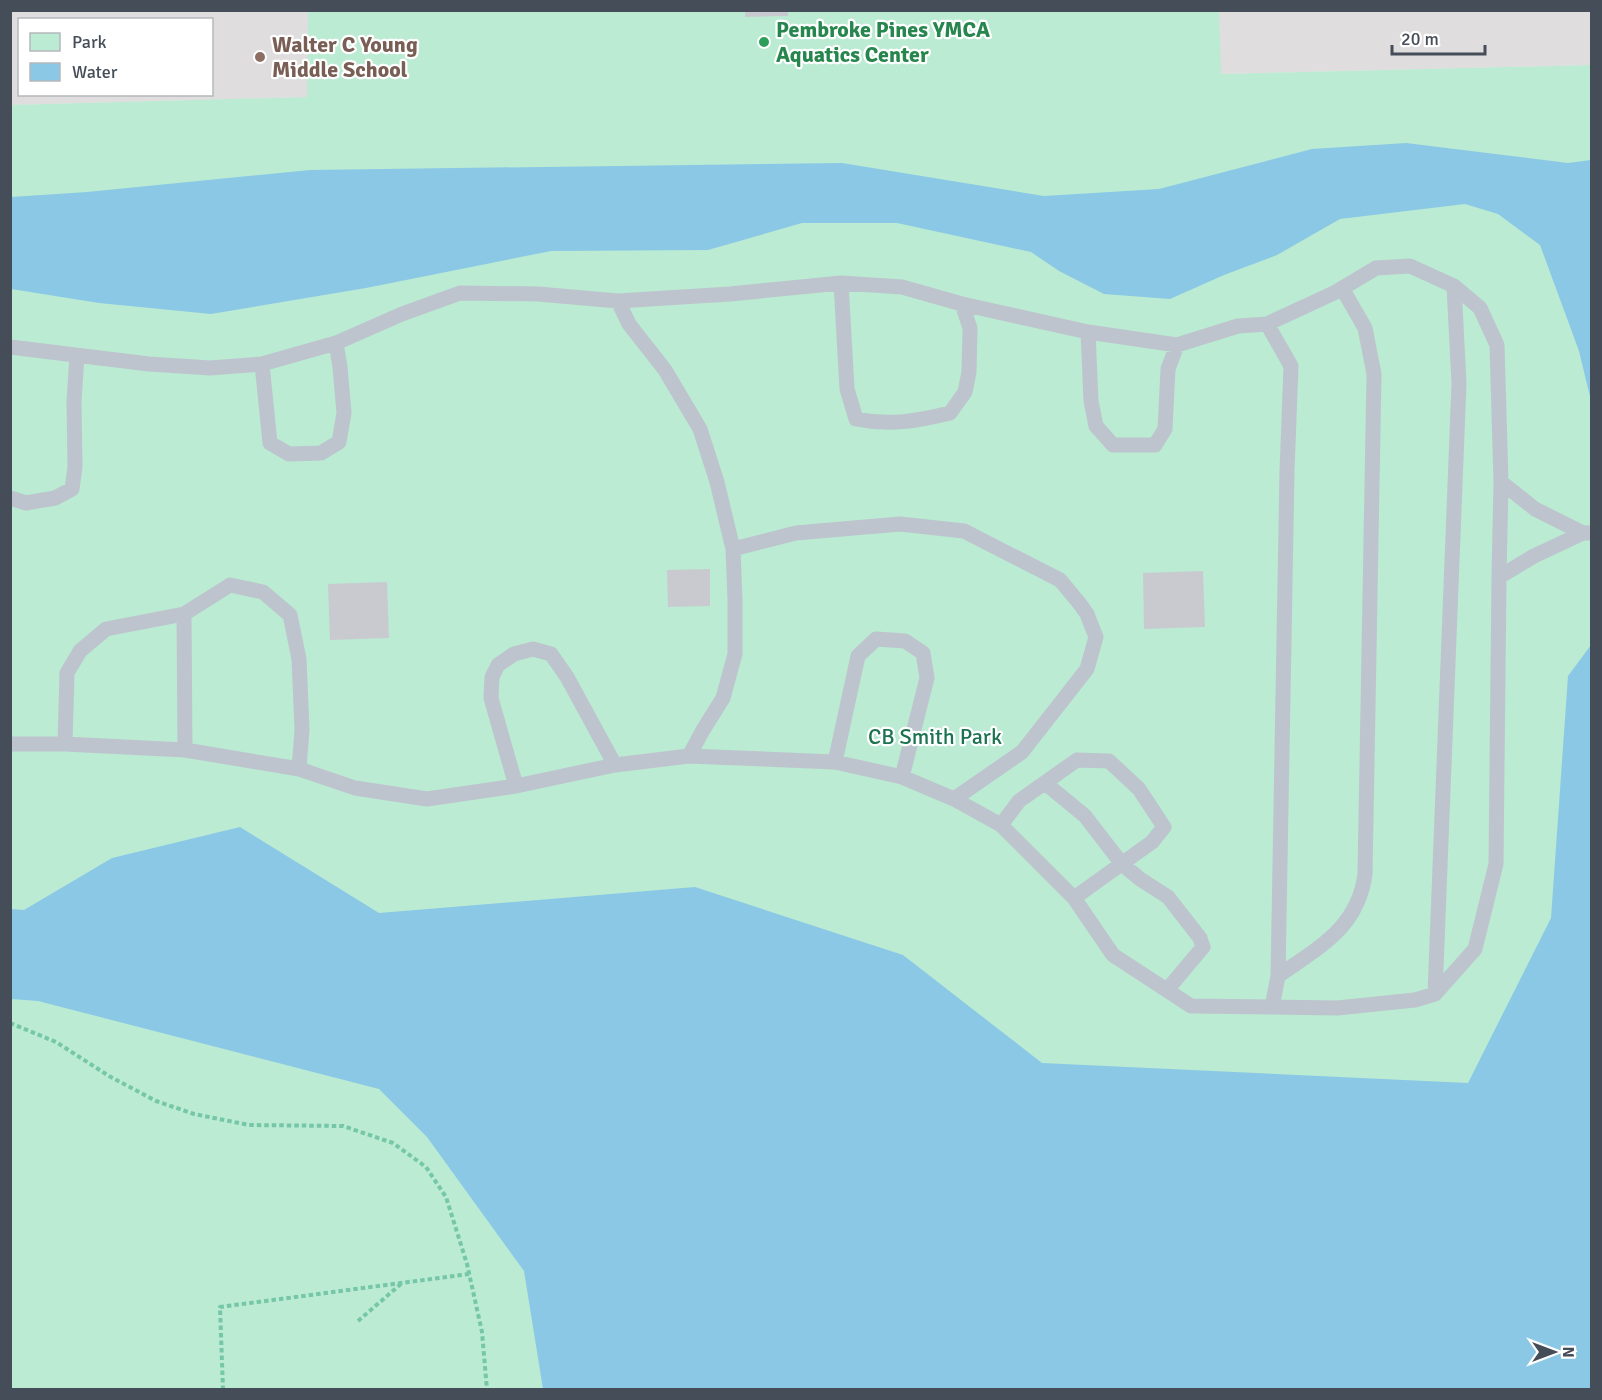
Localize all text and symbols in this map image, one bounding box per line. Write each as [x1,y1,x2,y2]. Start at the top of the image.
place label: Pembroke Pines YMCA Aquatics Center [776,16,990,68]
legend [18,18,213,96]
scale bar [1392,18,1485,56]
text: 20 m [1401,28,1439,50]
text: Park [72,31,107,53]
place label: Walter C Young Middle School [272,31,418,83]
marker: Pembroke Pines YMCA Aquatics Center [757,35,771,49]
marker: Walter C Young Middle School [253,50,267,64]
text: Water [72,61,118,83]
park label: CB Smith Park [868,723,1002,750]
north arrow [1524,1322,1584,1382]
text: N [1558,1346,1578,1358]

